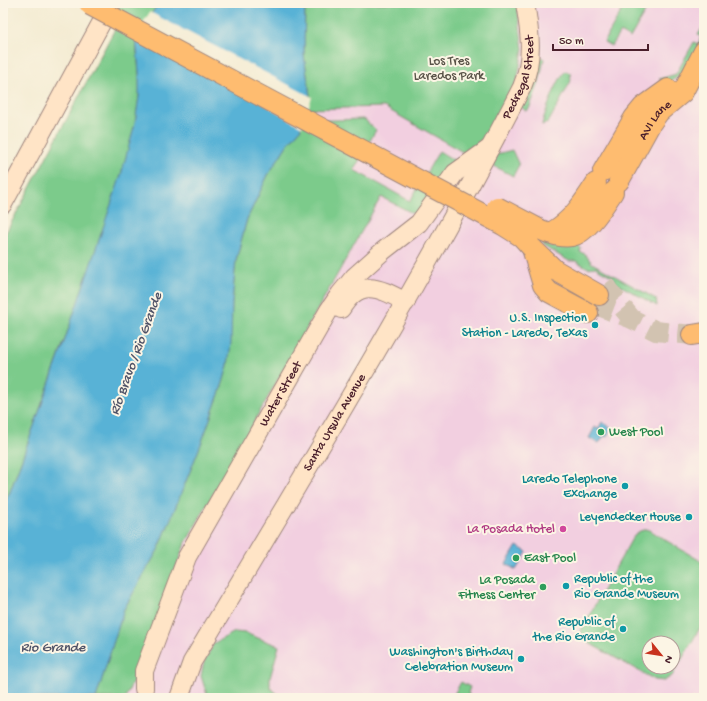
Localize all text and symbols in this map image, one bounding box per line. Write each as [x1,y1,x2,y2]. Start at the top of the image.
scale bar [553,26,648,52]
street label: Pedregal Street [499,33,537,123]
text: 50 m [559,35,584,49]
park label: Los Tres Laredos Park [414,54,485,84]
street label: AVI Lane [636,97,675,143]
water label: Río Bravo / Rio Grande [107,290,167,417]
place label: U.S. Inspection Station - Laredo, Texas [462,311,588,341]
marker: U.S. Inspection Station - Laredo, Texas [590,320,600,330]
street label: Water Street [256,357,306,429]
street label: Santa Ursula Avenue [300,371,369,474]
place label: West Pool [609,425,664,440]
marker: West Pool [596,427,606,437]
place label: Laredo Telephone Exchange [522,472,617,502]
marker: Laredo Telephone Exchange [620,481,630,491]
place label: Leyendecker House [580,510,681,525]
marker: Leyendecker House [684,512,694,522]
place label: La Posada Hotel [467,522,555,537]
marker: La Posada Hotel [558,524,568,534]
place label: East Pool [524,551,576,566]
marker: East Pool [511,553,521,563]
place label: Republic of the Rio Grande Museum [574,572,679,602]
place label: La Posada Fitness Center [457,573,536,603]
marker: Republic of the Rio Grande Museum [561,581,571,591]
marker: La Posada Fitness Center [538,582,548,592]
place label: Republic of the Rio Grande [532,615,616,645]
marker: Republic of the Rio Grande [618,624,628,634]
north arrow [641,635,681,675]
water label: Rio Grande [21,640,86,657]
place label: Washington's Birthday Celebration Museum [390,645,514,675]
text: N [661,653,675,665]
marker: Washington's Birthday Celebration Museum [516,654,526,664]

